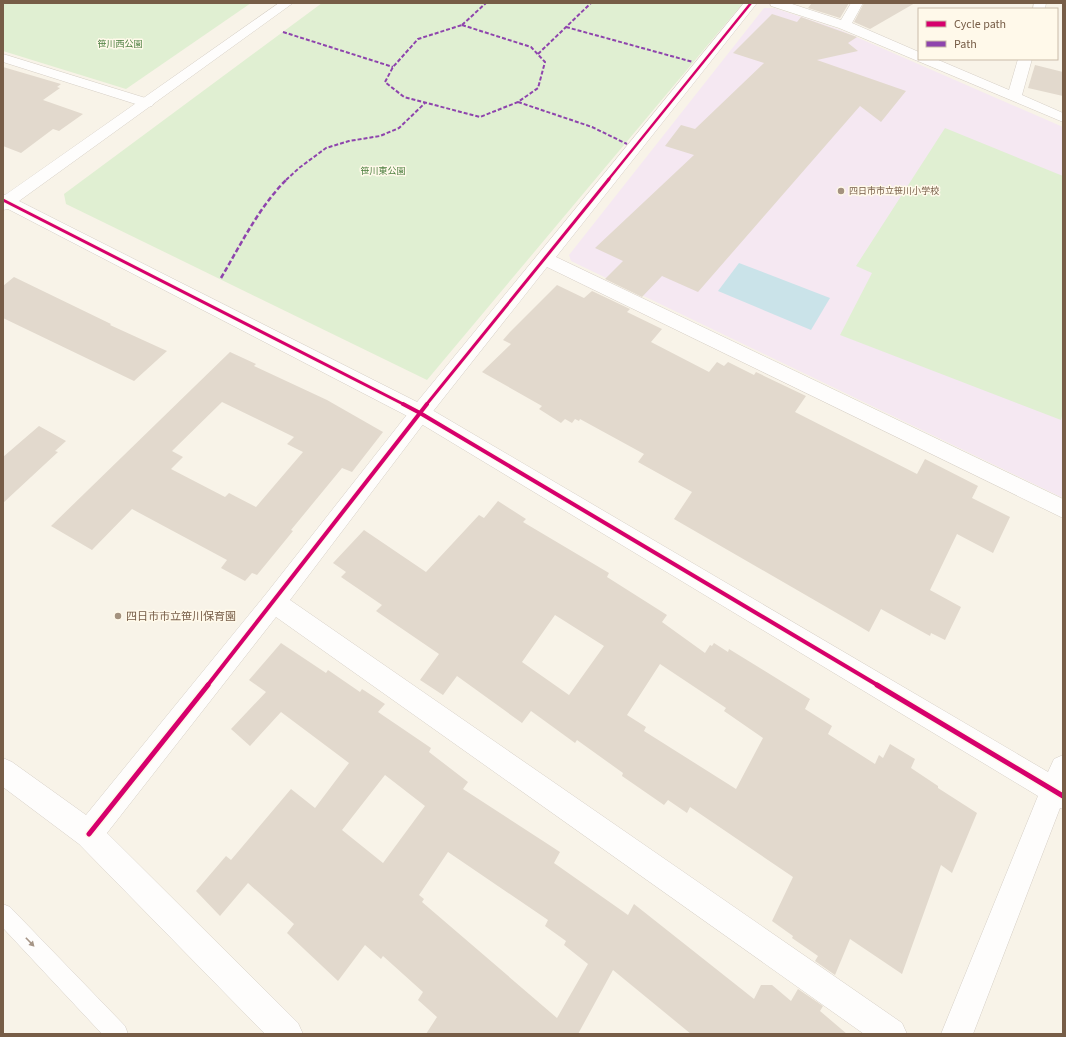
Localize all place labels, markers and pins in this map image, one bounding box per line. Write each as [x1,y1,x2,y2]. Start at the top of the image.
place label: 四日市市立笹川小学校 [849,185,939,198]
marker: 四日市市立笹川小学校 [836,186,846,196]
place label: 四日市市立笹川保育園 [126,609,236,624]
marker: 四日市市立笹川保育園 [113,611,123,621]

